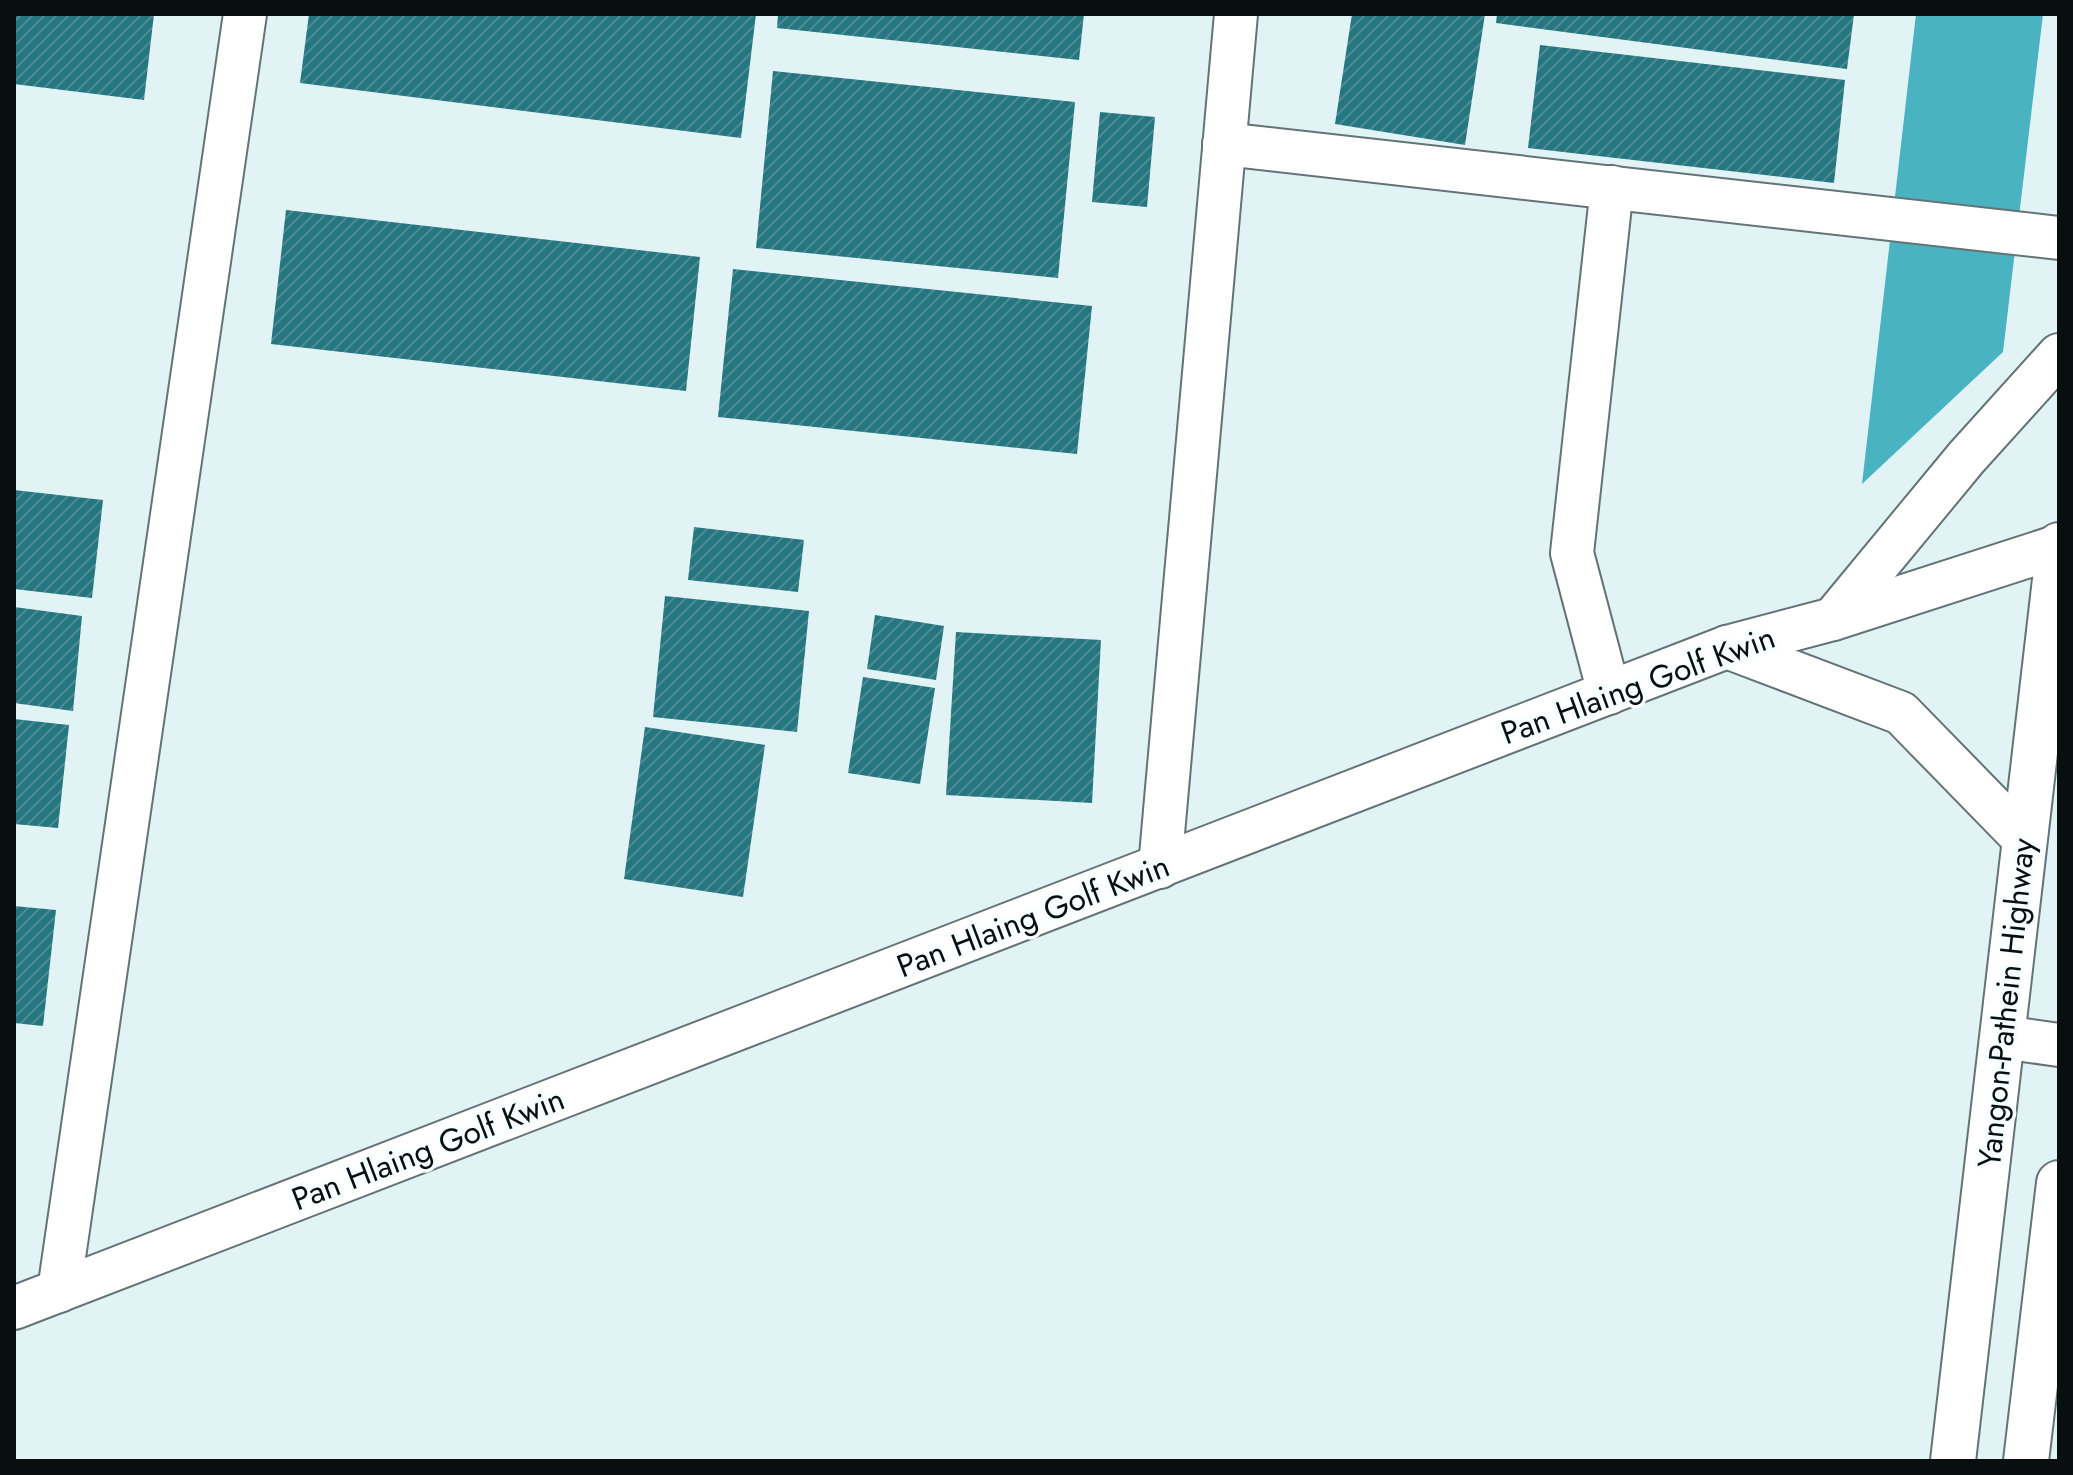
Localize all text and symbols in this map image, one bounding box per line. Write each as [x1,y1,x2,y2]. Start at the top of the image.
street label: Pan Hlaing Golf Kwin [1494,614,1782,756]
street label: Yangon-Pathein Highway [1966,835,2046,1170]
street label: Pan Hlaing Golf Kwin [890,843,1176,989]
street label: Pan Hlaing Golf Kwin [285,1076,571,1222]

